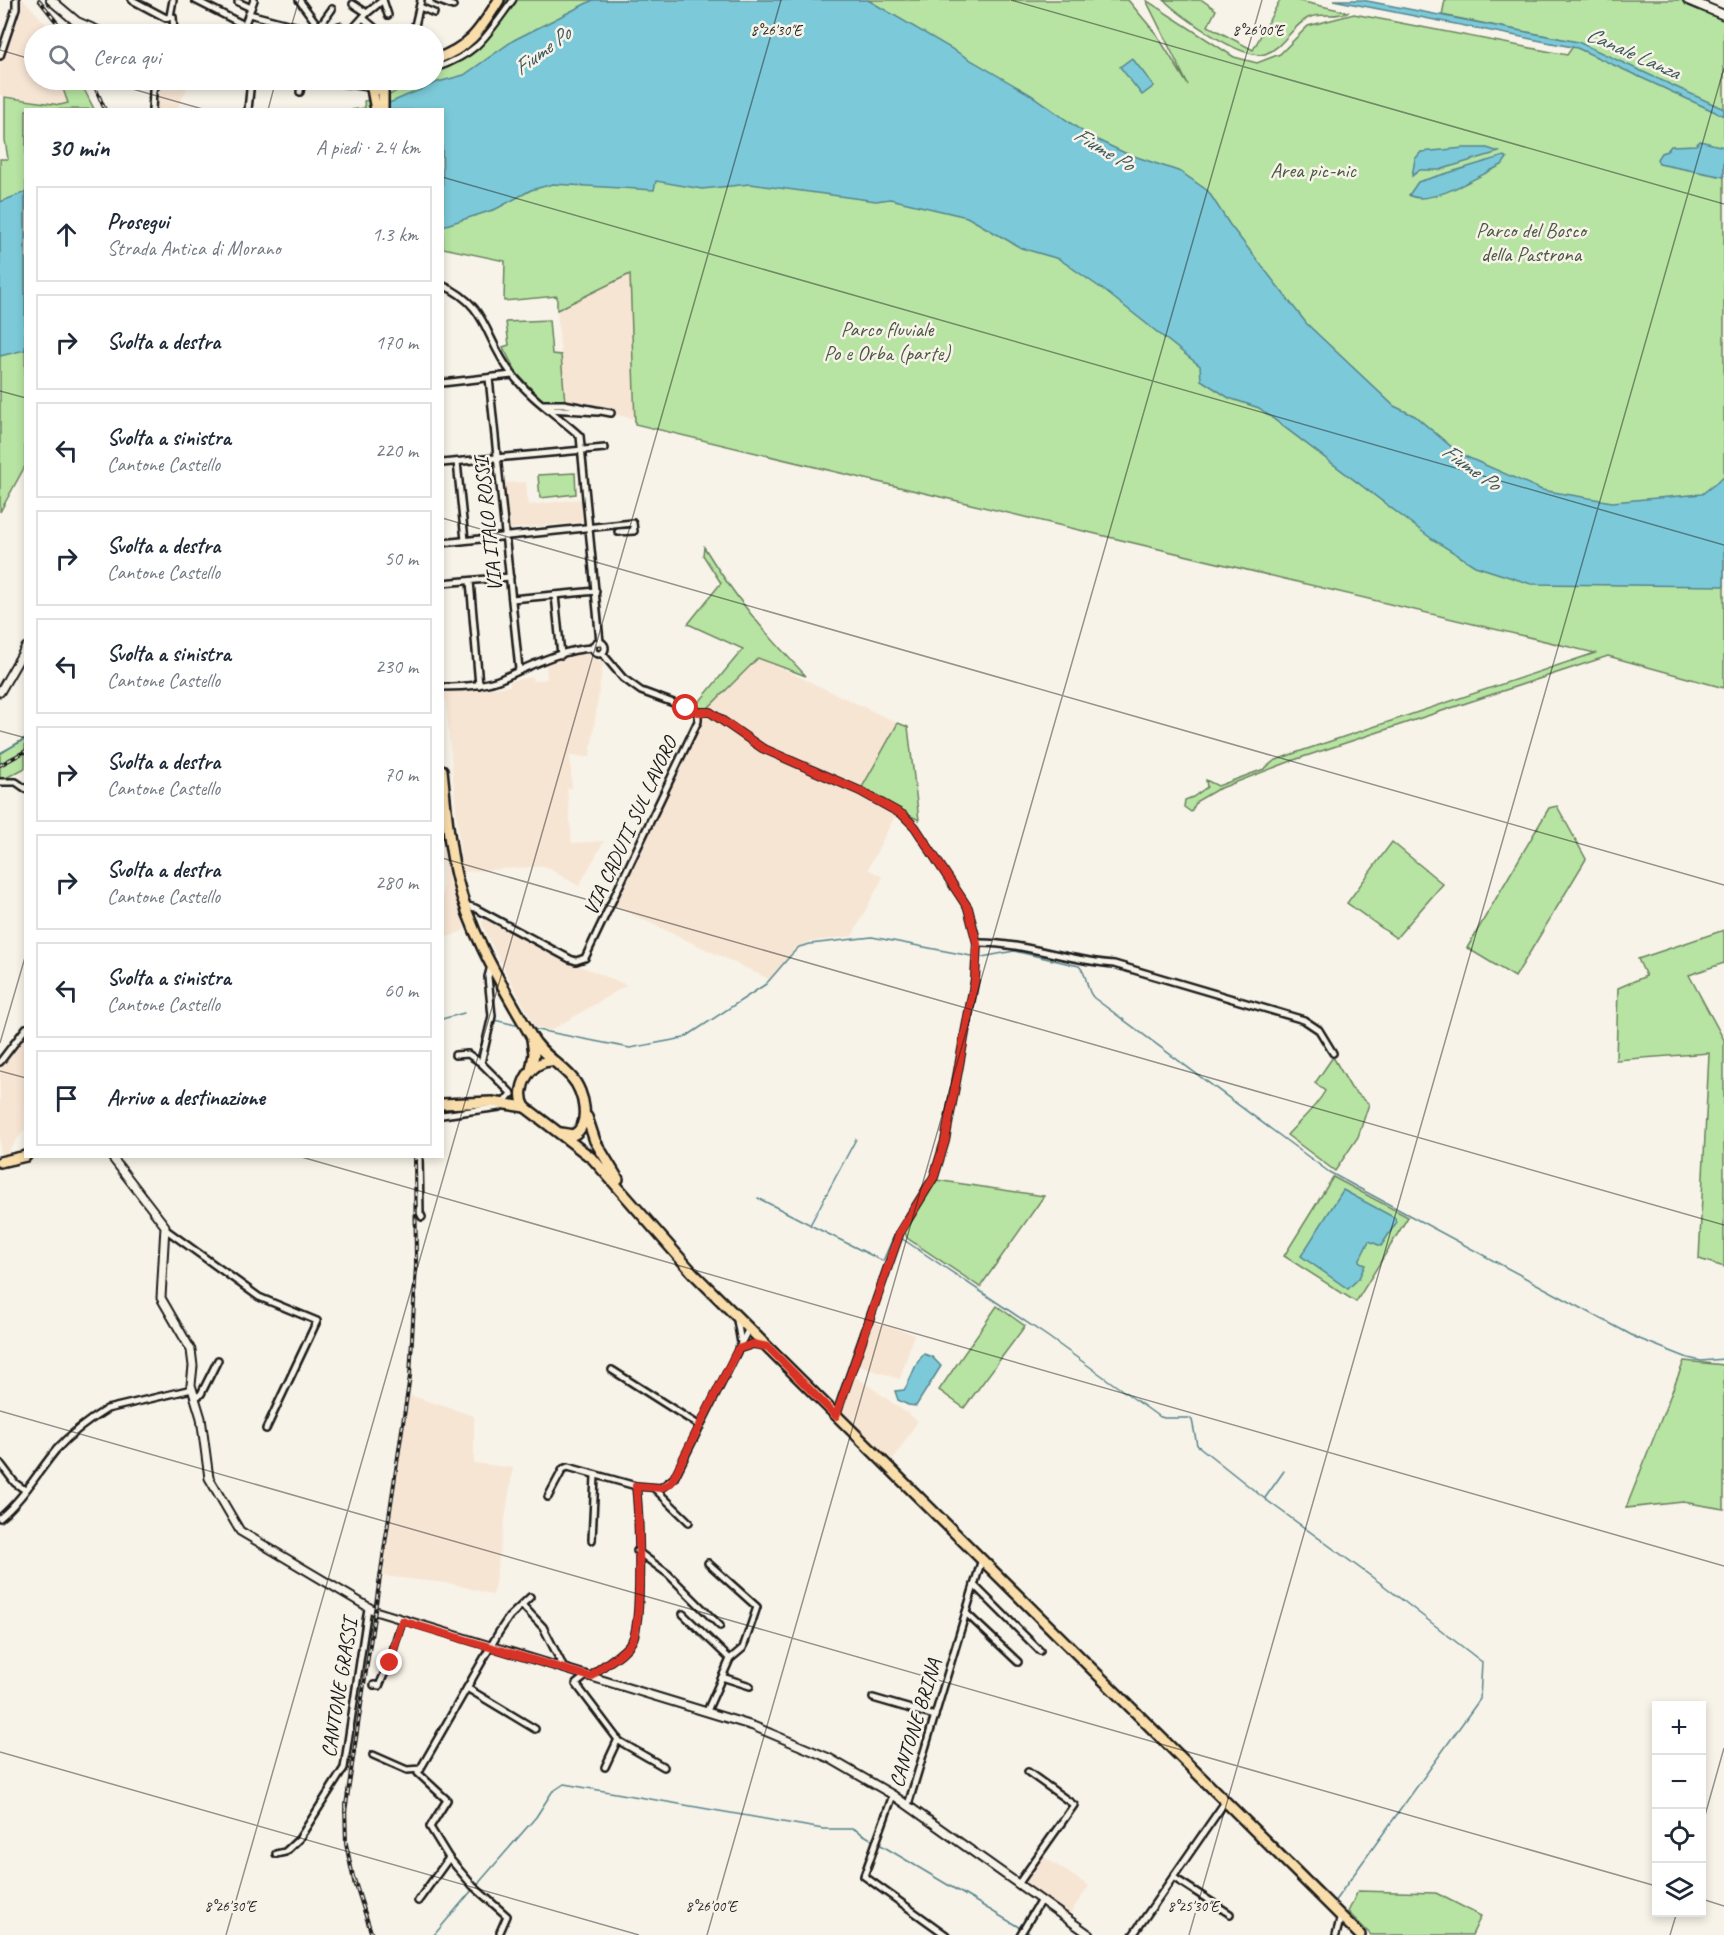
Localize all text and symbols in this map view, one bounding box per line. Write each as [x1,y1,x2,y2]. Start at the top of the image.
water label: Fiume Po [508,18,579,82]
water label: Canale Lanza [1582,20,1686,87]
text: 8°26'30"E [750,21,804,40]
text: 8°26'00"E [1232,21,1286,40]
search box [24,24,444,90]
icon: search [45,41,78,74]
text: Cerca qui [93,43,161,71]
water label: Fiume Po [1069,120,1142,179]
text: 30 min [48,131,110,164]
text: A piedi · 2.4 km [316,135,420,160]
park label: Area pic-nic [1270,157,1357,183]
text: Prosegui [107,208,169,236]
park label: Parco del Bosco della Pastrona [1476,217,1589,267]
icon: ahead [50,218,83,251]
text: 1.3 km [372,222,418,247]
text: Strada Antica di Morano [107,236,281,261]
park label: Parco fluviale Po e Orba (parte) [824,316,951,366]
icon: right [50,326,83,359]
text: Svolta a destra [107,328,220,356]
text: 170 m [375,330,418,355]
text: Svolta a sinistra [107,424,231,452]
icon: left [50,434,83,467]
water label: Fiume Po [1436,437,1508,499]
text: 220 m [375,438,418,463]
text: Cantone Castello [107,452,220,477]
street label: VIA ITALO ROSSI [468,453,508,593]
text: Svolta a destra [107,532,220,560]
icon: right [50,542,83,575]
text: 50 m [384,546,418,571]
text: Cantone Castello [107,560,220,585]
text: Svolta a sinistra [107,640,231,668]
icon: left [50,650,83,683]
text: 230 m [375,654,418,679]
text: Cantone Castello [107,668,220,693]
route start [672,694,698,720]
street label: VIA CADUTI SUL LAVORO [577,730,684,919]
text: Svolta a destra [107,748,220,776]
icon: right [50,758,83,791]
text: 70 m [384,762,418,787]
text: Cantone Castello [107,776,220,801]
text: Svolta a destra [107,856,220,884]
icon: right [50,866,83,899]
text: 280 m [375,870,418,895]
text: Cantone Castello [107,884,220,909]
text: Svolta a sinistra [107,964,231,992]
icon: left [50,974,83,1007]
text: 60 m [384,978,418,1003]
text: Cantone Castello [107,992,220,1017]
icon: arrive [50,1082,83,1115]
text: Arrivo a destinazione [107,1084,265,1112]
street label: CANTONE GRASSI [315,1612,364,1759]
route end [376,1649,402,1675]
street label: CANTONE BRINA [883,1655,947,1791]
map controls [1652,1701,1706,1917]
button: + [1652,1701,1706,1755]
button: − [1652,1755,1706,1809]
button: locate [1652,1809,1706,1863]
button: layers [1652,1863,1706,1917]
text: 8°26'30"E [204,1897,258,1916]
text: 8°26'00"E [685,1897,739,1916]
text: 8°25'30"E [1167,1897,1221,1916]

